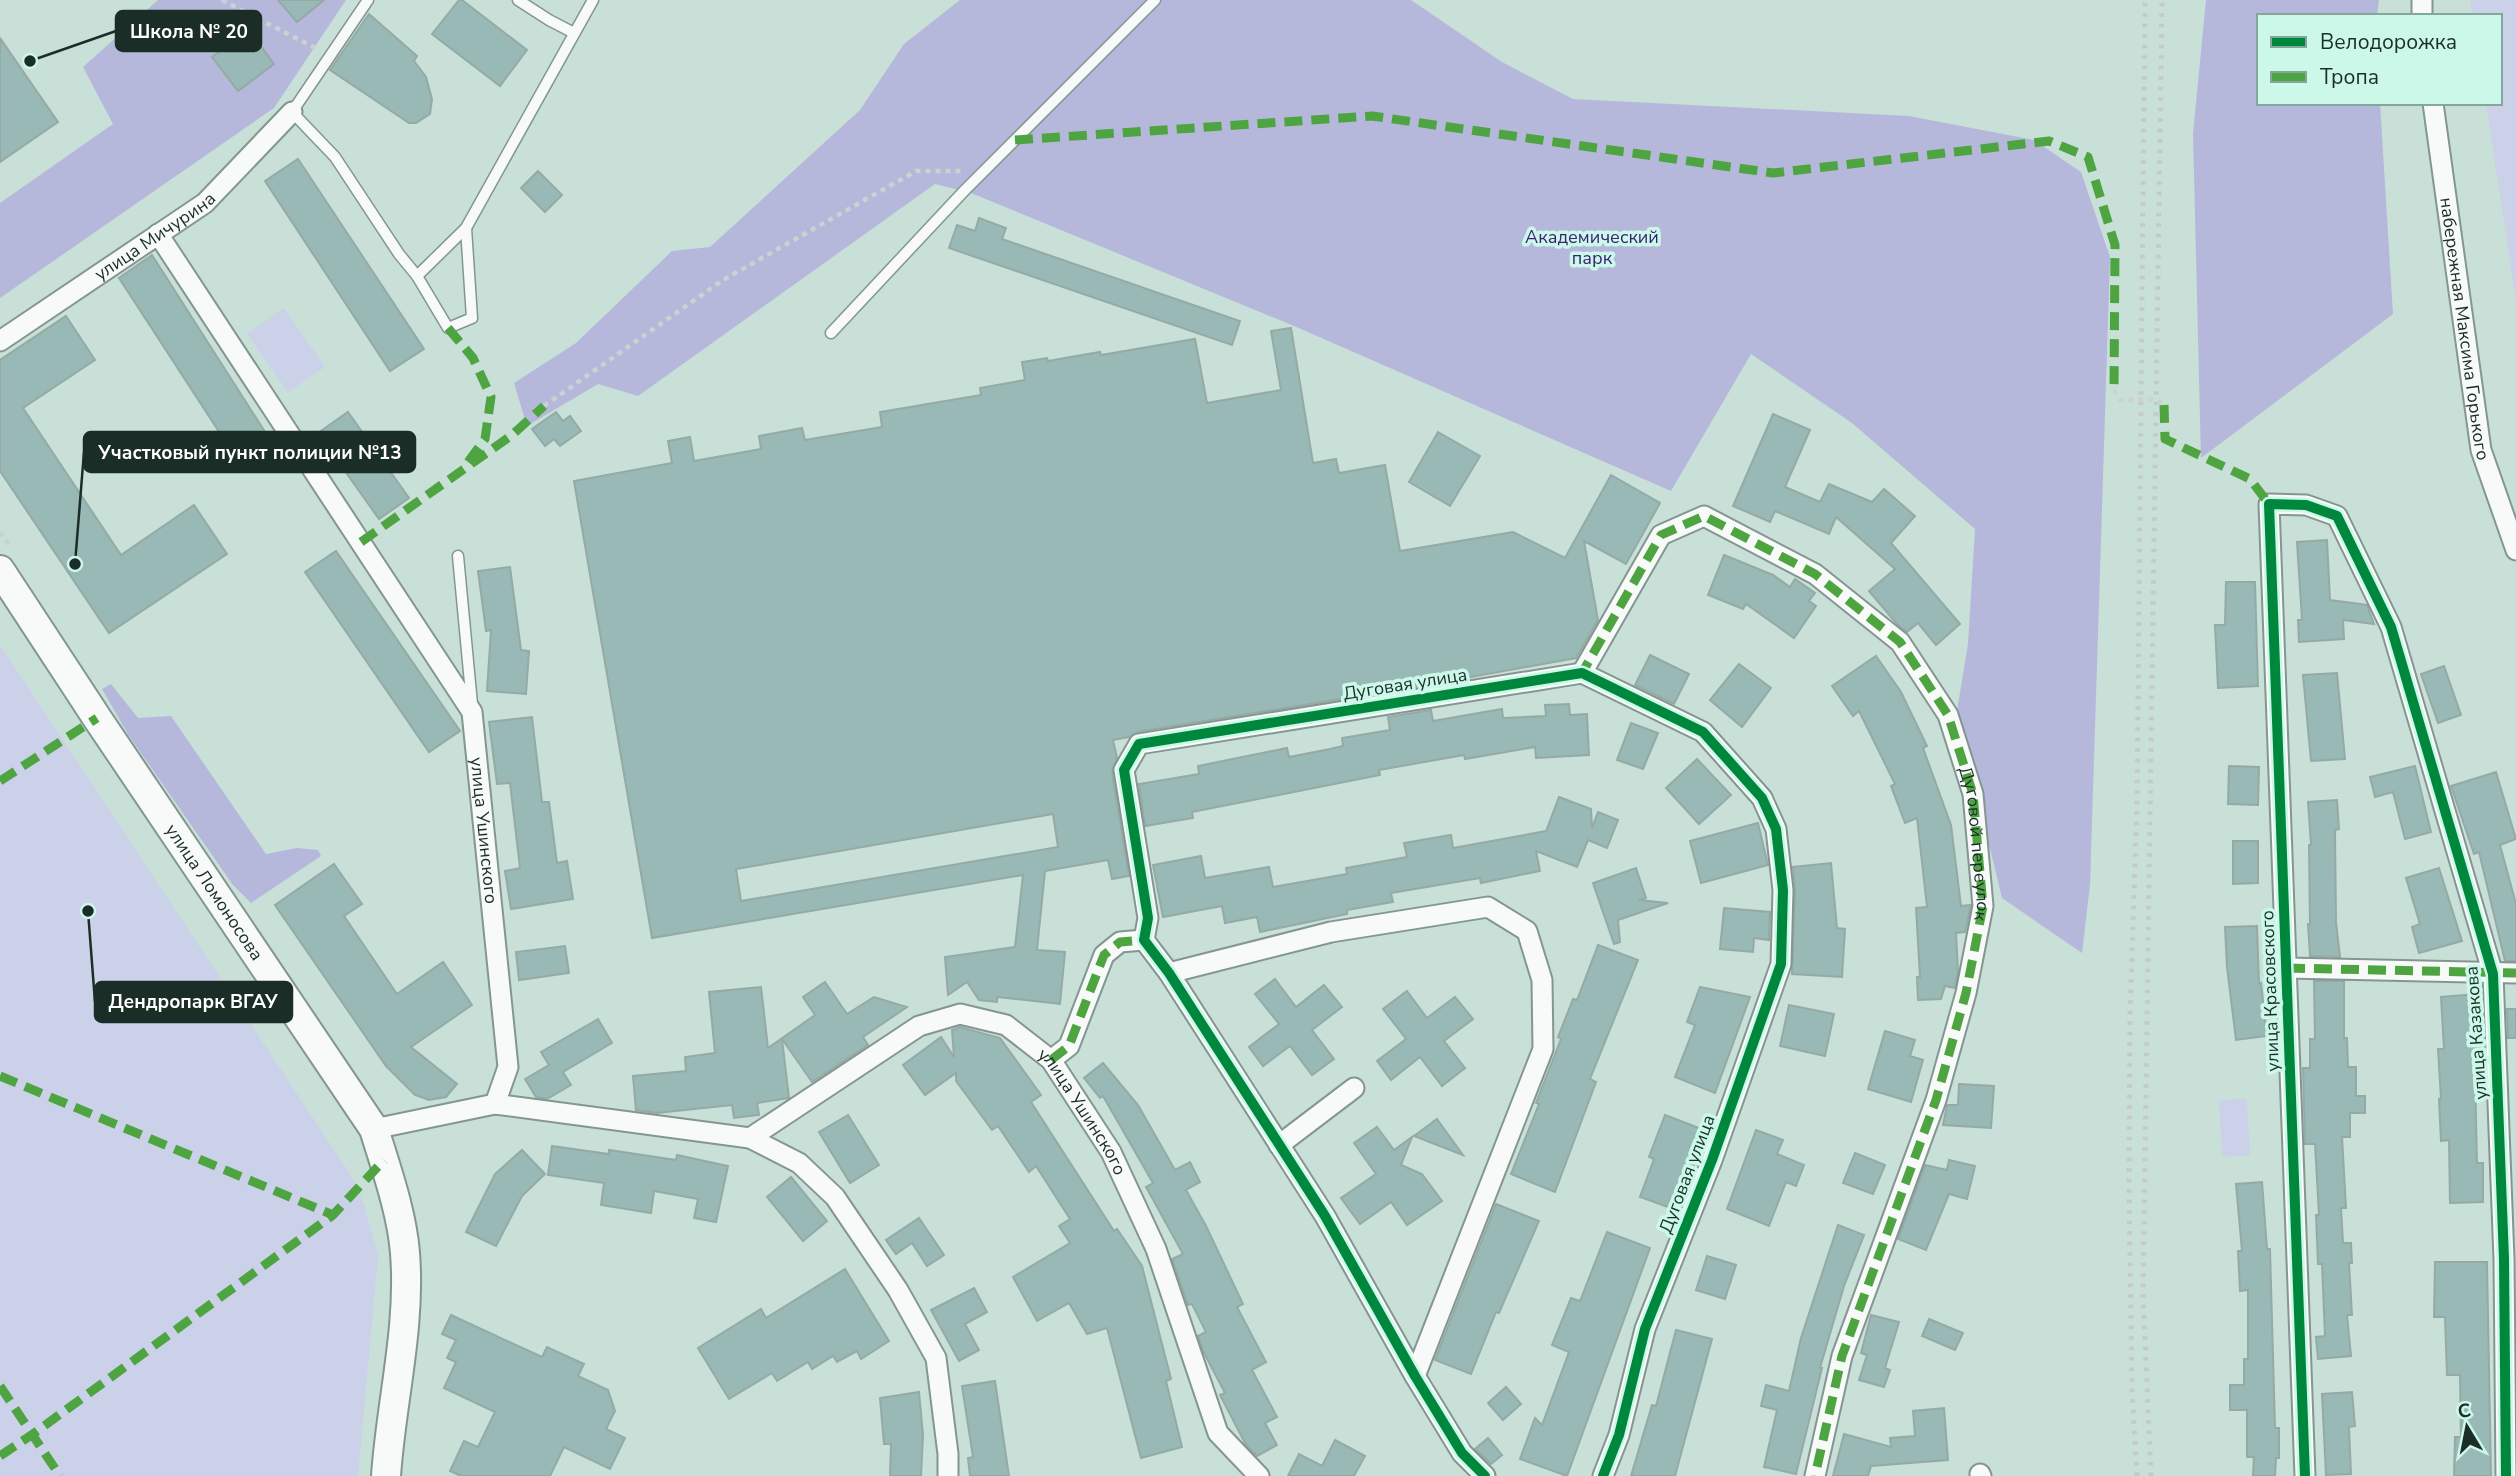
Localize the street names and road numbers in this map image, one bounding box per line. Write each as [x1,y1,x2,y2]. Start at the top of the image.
street label: улица Мичурина [90,187,221,286]
street label: набережная Максима Горького [2434,196,2496,464]
street label: Дуговая улица [1341,662,1469,706]
street label: улица Ушинского [465,756,503,905]
street label: Дуговой переулок [1953,763,1996,924]
street label: улица Ломоносова [160,819,269,965]
street label: улица Красовского [2255,910,2285,1072]
street label: улица Казакова [2459,965,2493,1101]
street label: улица Ушинского [1033,1042,1132,1179]
street label: Дуговая улица [1653,1111,1721,1237]

